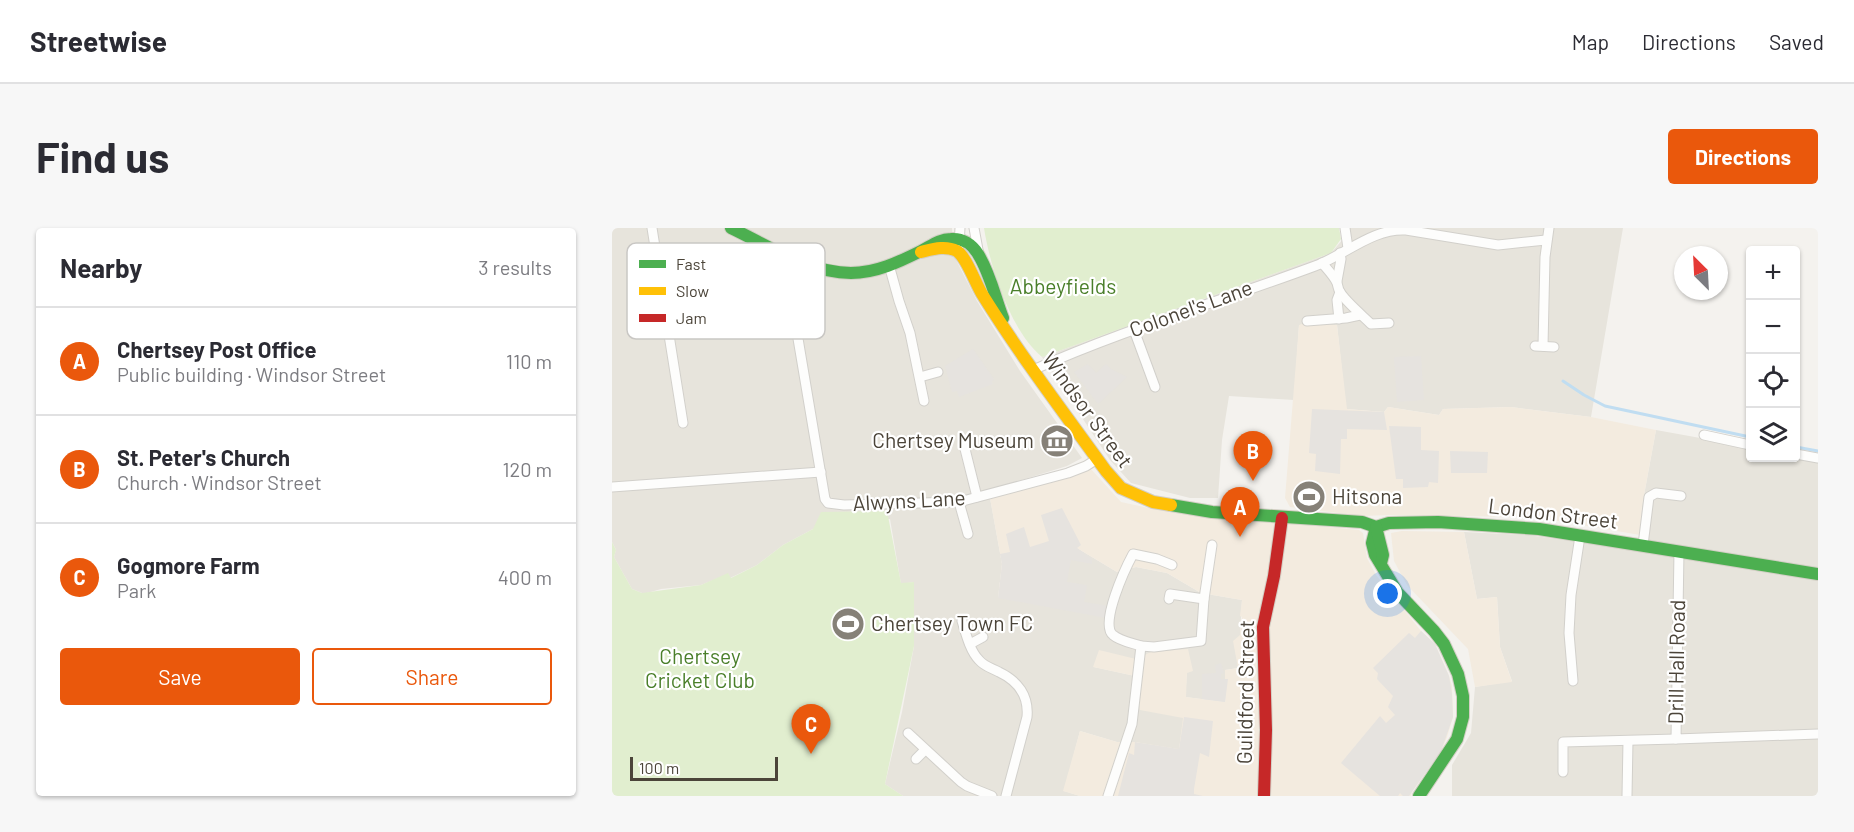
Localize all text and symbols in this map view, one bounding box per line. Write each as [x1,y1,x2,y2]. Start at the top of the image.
text: Streetwise [30,24,167,58]
text: Map [1572,29,1609,54]
text: Directions [1642,29,1736,54]
text: Saved [1769,29,1824,54]
button: Directions [1668,129,1818,184]
text: Find us [36,131,169,181]
legend [627,243,825,339]
north arrow [1674,246,1728,300]
map controls [1746,246,1800,462]
button: + [1746,246,1800,300]
text: Nearby [60,252,142,283]
text: Fast [676,254,706,273]
text: 3 results [478,255,552,279]
park label: Abbeyfields [1010,273,1116,298]
street label: Colonel's Lane [1126,274,1255,341]
text: Slow [676,281,709,300]
button: − [1746,300,1800,354]
text: Jam [676,308,707,327]
text: Chertsey Post Office [117,336,316,362]
street label: Windsor Street [1038,346,1139,472]
text: A [73,349,86,373]
text: 110 m [506,349,552,373]
button: locate [1746,354,1800,408]
text: Public building · Windsor Street [117,362,386,386]
button: layers [1746,408,1800,462]
museum icon: Chertsey Museum [1039,423,1075,459]
place label: Chertsey Museum [872,427,1034,452]
pin: B [1234,432,1272,481]
text: St. Peter's Church [117,444,290,470]
text: B [73,457,86,481]
text: 120 m [502,457,552,481]
text: Church · Windsor Street [117,470,322,494]
sports icon: Hitsona [1291,479,1327,515]
place label: Hitsona [1332,483,1402,508]
street label: Alwyns Lane [852,484,966,515]
pin: A [1220,488,1260,537]
street label: London Street [1487,492,1619,533]
text: Gogmore Farm [117,552,260,578]
text: C [73,565,86,589]
text: 400 m [498,565,552,589]
text: Park [117,578,156,602]
your location [1373,579,1402,608]
street label: Drill Hall Road [1662,599,1689,724]
sports icon: Chertsey Town FC [830,606,866,642]
place label: Chertsey Town FC [871,610,1033,635]
street label: Guildford Street [1231,620,1258,764]
park label: Chertsey Cricket Club [645,643,755,692]
button: Save [60,648,300,705]
button: Share [312,648,552,705]
pin: C [792,704,830,754]
scale bar [630,754,778,782]
text: 100 m [639,758,679,777]

